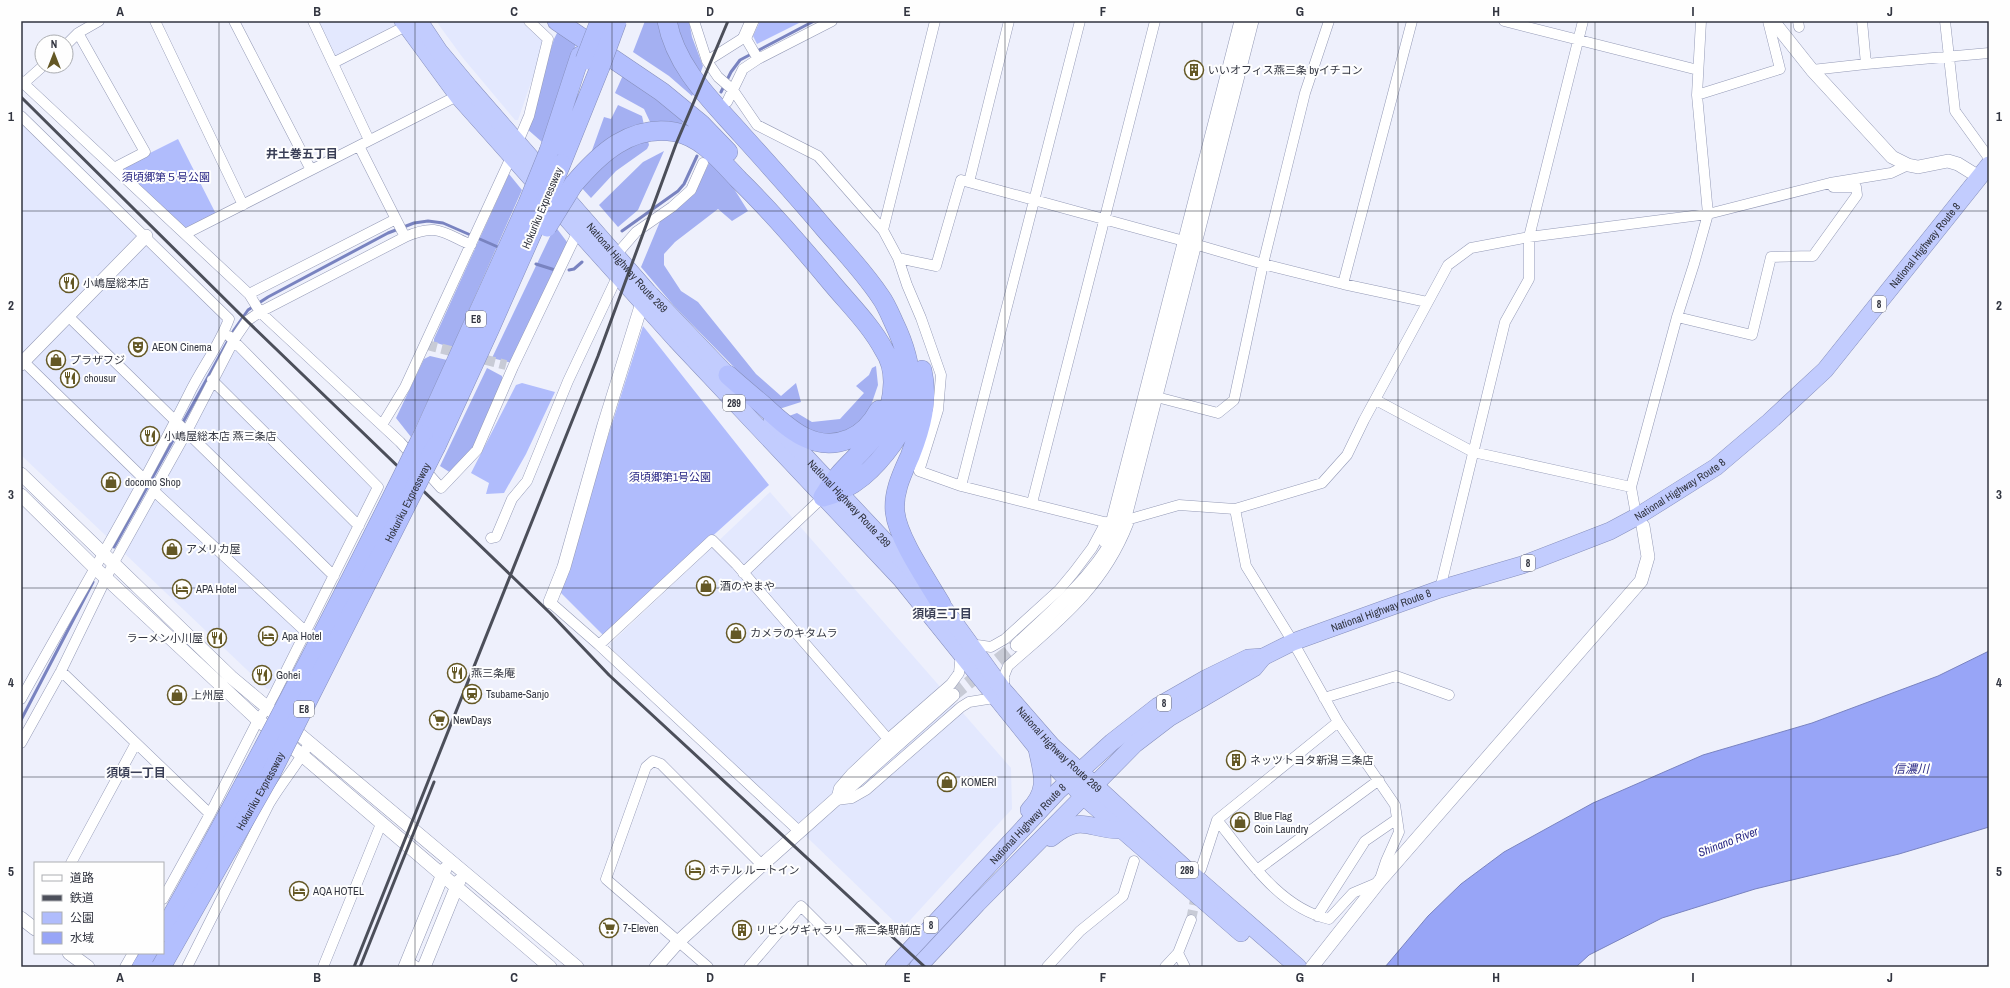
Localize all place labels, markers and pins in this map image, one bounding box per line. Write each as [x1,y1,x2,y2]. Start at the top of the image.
building icon: いいオフィス燕三条 byイチコン [1183,59,1205,81]
place label: いいオフィス燕三条 byイチコン [1208,63,1363,77]
restaurant icon: 小嶋屋総本店 [58,272,80,294]
place label: 小嶋屋総本店 [83,276,149,290]
theatre icon: AEON Cinema [127,336,149,358]
place label: AEON Cinema [151,340,212,354]
shop icon: プラザフジ [45,349,67,371]
place label: プラザフジ [70,353,125,367]
restaurant icon: chousur [59,367,81,389]
place label: chousur [84,371,116,385]
restaurant icon: 小嶋屋総本店 燕三条店 [139,425,161,447]
place label: 小嶋屋総本店 燕三条店 [164,429,277,443]
shop icon: docomo Shop [100,471,122,493]
place label: docomo Shop [125,475,181,489]
shop icon: アメリカ屋 [161,538,183,560]
place label: アメリカ屋 [186,542,240,556]
shop icon: 酒のやまや [695,575,717,597]
hotel icon: APA Hotel [171,578,193,600]
place label: 酒のやまや [720,579,775,593]
place label: APA Hotel [195,582,236,596]
shop icon: カメラのキタムラ [725,622,747,644]
hotel icon: Apa Hotel [257,625,279,647]
place label: カメラのキタムラ [750,626,837,640]
restaurant icon: ラーメン小川屋 [206,627,228,649]
place label: Apa Hotel [281,629,322,643]
place label: ラーメン小川屋 [126,631,203,645]
restaurant icon: 燕三条庵 [446,662,468,684]
restaurant icon: Gohei [251,664,273,686]
place label: 燕三条庵 [471,666,515,680]
place label: Gohei [276,668,301,682]
station icon: Tsubame-Sanjo [461,683,483,705]
shop icon: 上州屋 [166,684,188,706]
place label: Tsubame-Sanjo [486,687,549,701]
place label: 上州屋 [191,688,224,702]
supermarket icon: NewDays [428,709,450,731]
place label: NewDays [453,713,492,727]
building icon: ネッツトヨタ新潟 三条店 [1225,749,1247,771]
place label: ネッツトヨタ新潟 三条店 [1250,753,1374,767]
shop icon: KOMERI [936,771,958,793]
place label: KOMERI [961,775,997,789]
place label: Blue Flag Coin Laundry [1254,809,1309,836]
shop icon: Blue Flag Coin Laundry [1229,811,1251,833]
hotel icon: ホテル ルートイン [684,859,706,881]
place label: ホテル ルートイン [709,863,800,877]
hotel icon: AQA HOTEL [288,880,310,902]
place label: AQA HOTEL [312,884,364,898]
supermarket icon: 7-Eleven [598,917,620,939]
building icon: リビングギャラリー燕三条駅前店 [731,919,753,941]
place label: 7-Eleven [623,921,659,935]
place label: リビングギャラリー燕三条駅前店 [756,923,921,937]

